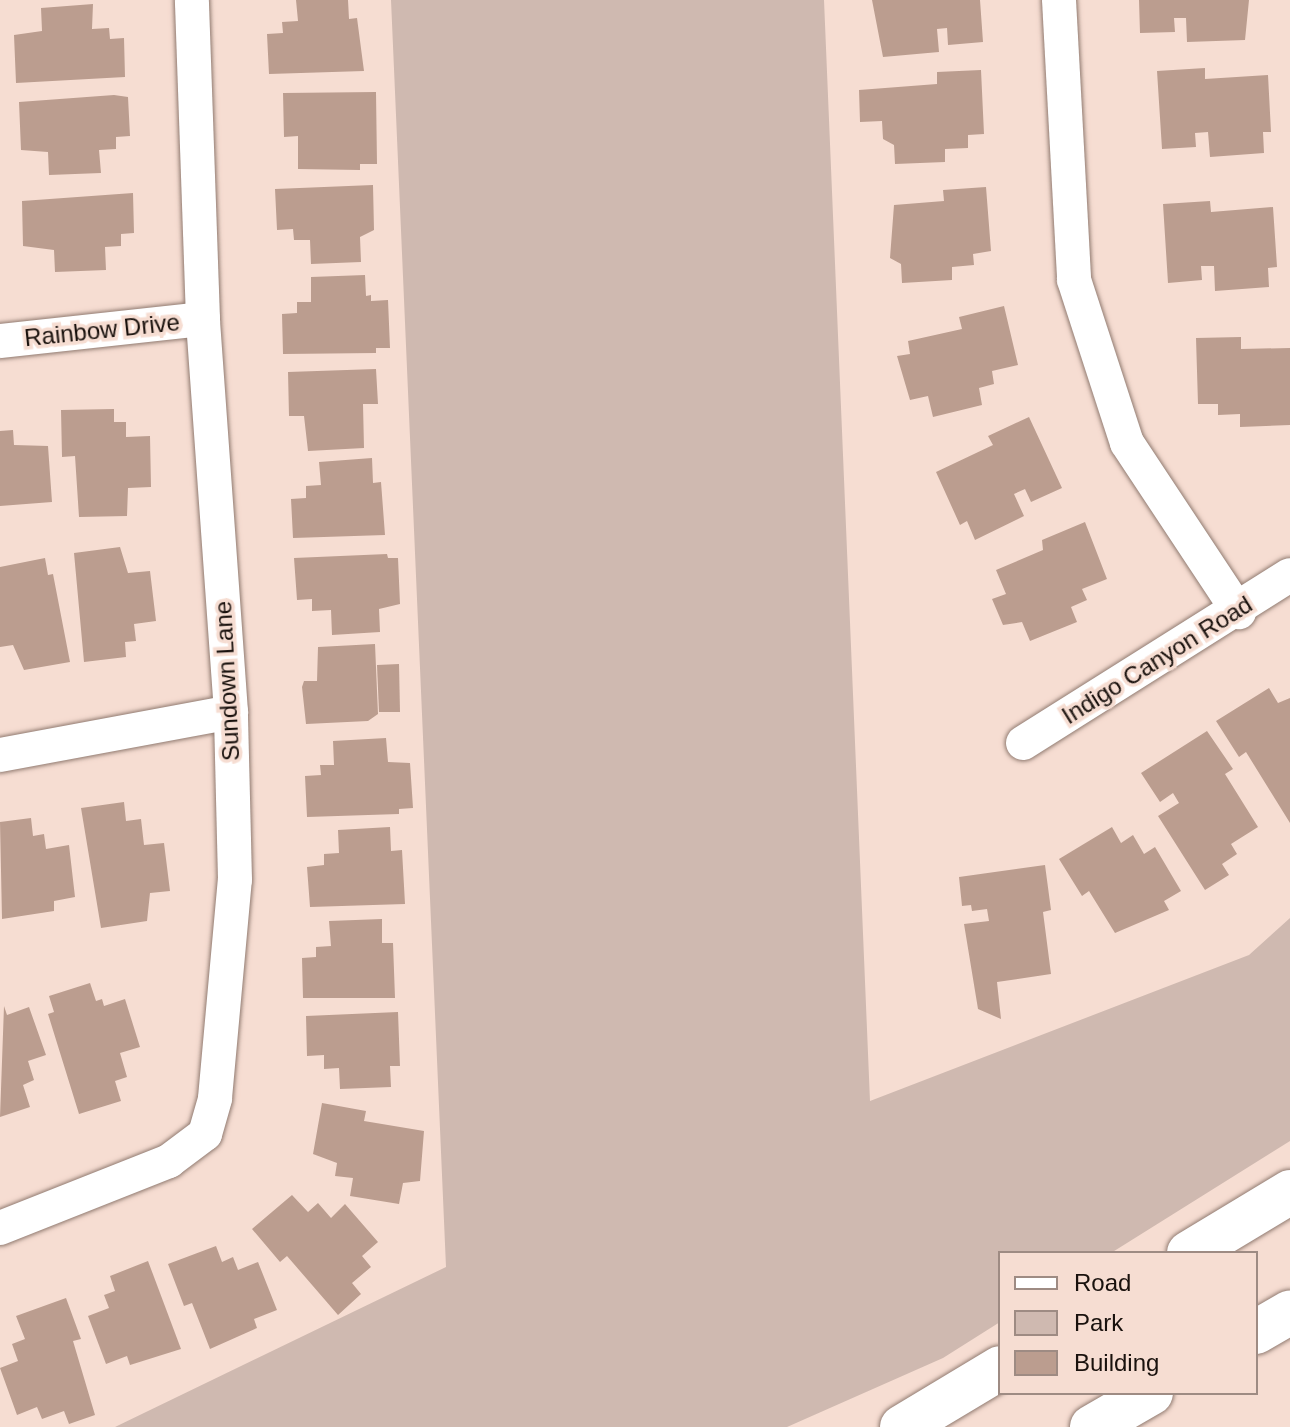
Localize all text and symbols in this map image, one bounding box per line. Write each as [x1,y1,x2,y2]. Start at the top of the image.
street label: Rainbow Drive [23,308,181,352]
street label: Indigo Canyon Road [1057,590,1257,730]
street label: Sundown Lane [208,600,246,762]
legend [998,1251,1258,1395]
text: Road [1074,1269,1131,1296]
text: Park [1074,1309,1123,1336]
text: Building [1074,1349,1159,1376]

